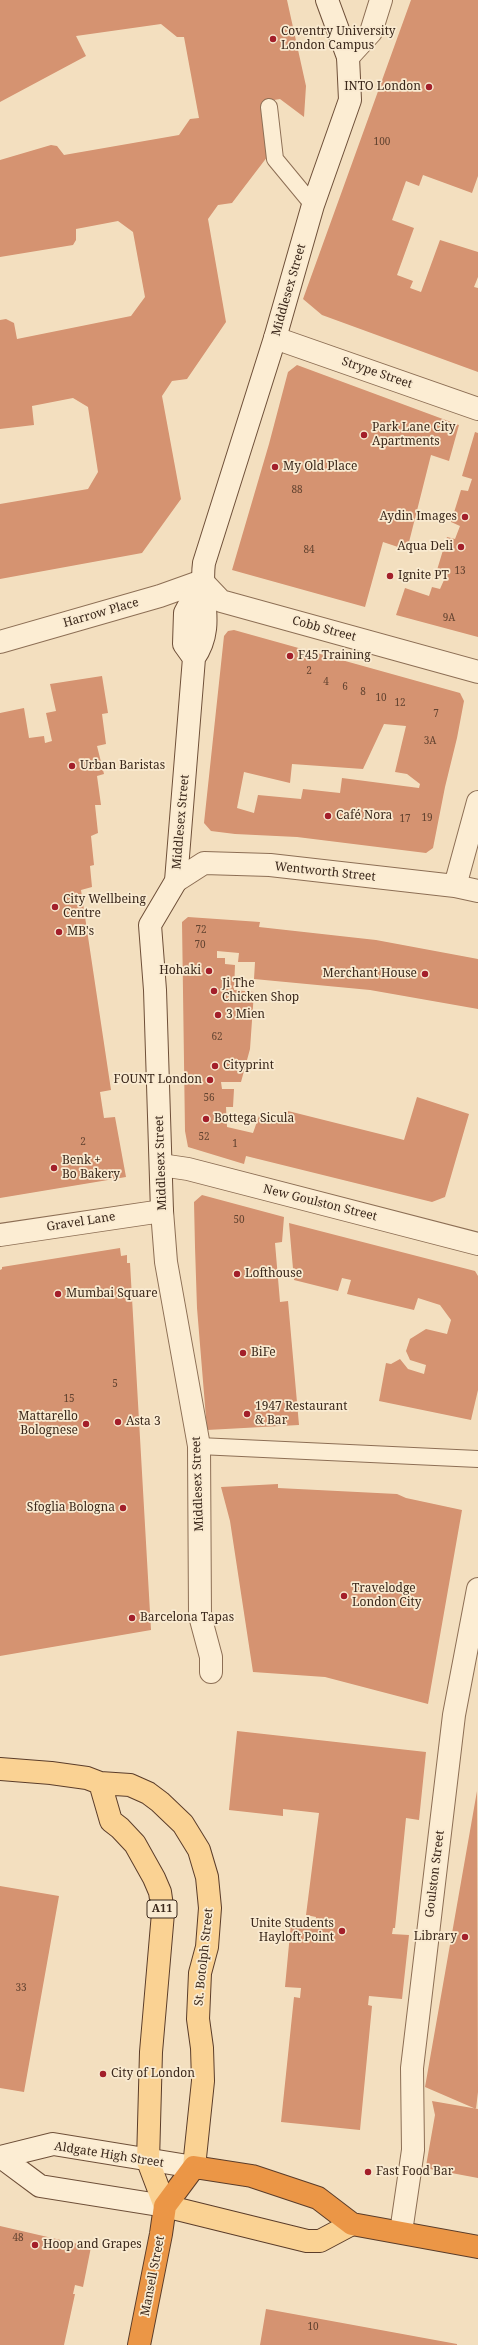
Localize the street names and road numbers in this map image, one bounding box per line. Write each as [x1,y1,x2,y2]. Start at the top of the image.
street label: Middlesex Street [269,242,309,338]
street label: Strype Street [340,354,414,392]
street label: Harrow Place [62,595,140,631]
street label: Cobb Street [290,614,358,644]
street label: Middlesex Street [170,774,192,870]
street label: Wentworth Street [274,860,376,884]
street label: Middlesex Street [152,1115,170,1211]
street label: New Goulston Street [262,1182,378,1224]
street label: Gravel Lane [46,1209,116,1235]
street label: Middlesex Street [189,1436,207,1532]
street label: Goulston Street [423,1830,447,1918]
road number: A11 [147,1900,177,1918]
street label: St. Botolph Street [192,1907,216,2007]
street label: Aldgate High Street [53,2139,165,2171]
street label: Mansell Street [138,2235,168,2317]

